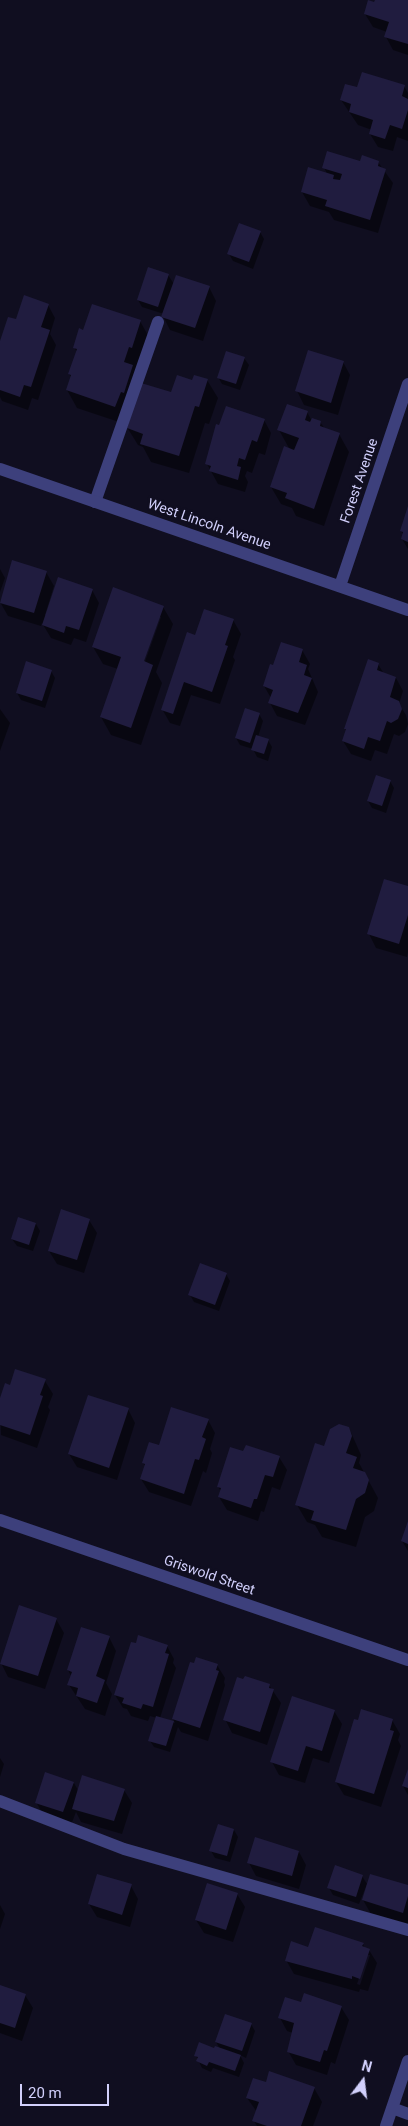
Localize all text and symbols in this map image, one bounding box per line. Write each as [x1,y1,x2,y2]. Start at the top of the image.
street label: Forest Avenue [338,436,382,526]
street label: West Lincoln Avenue [145,496,273,554]
street label: Griswold Street [161,1553,257,1599]
north arrow [338,2056,388,2106]
text: N [360,2058,374,2076]
scale bar [22,2074,111,2106]
text: 20 m [28,2084,62,2102]

